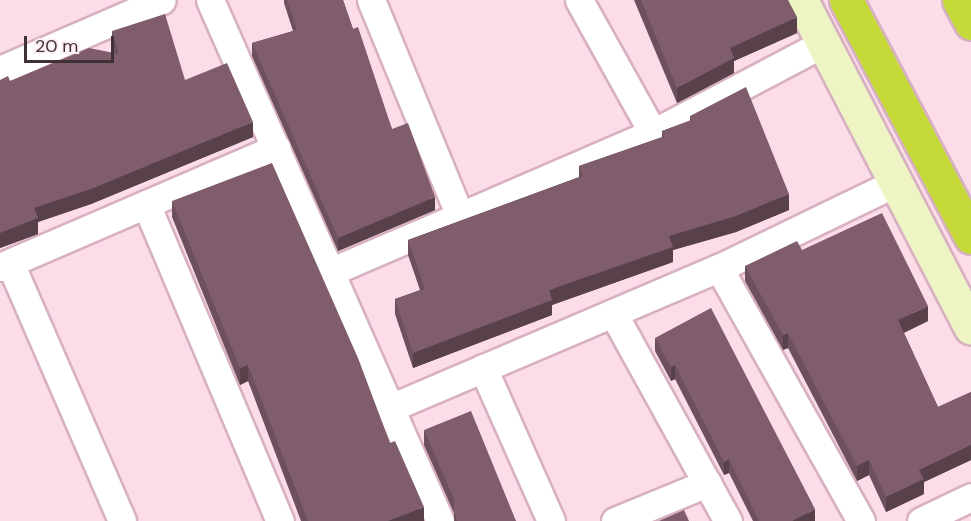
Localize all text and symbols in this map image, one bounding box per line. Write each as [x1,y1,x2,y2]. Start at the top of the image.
scale bar [27,24,117,62]
text: 20 m [35,34,78,58]

